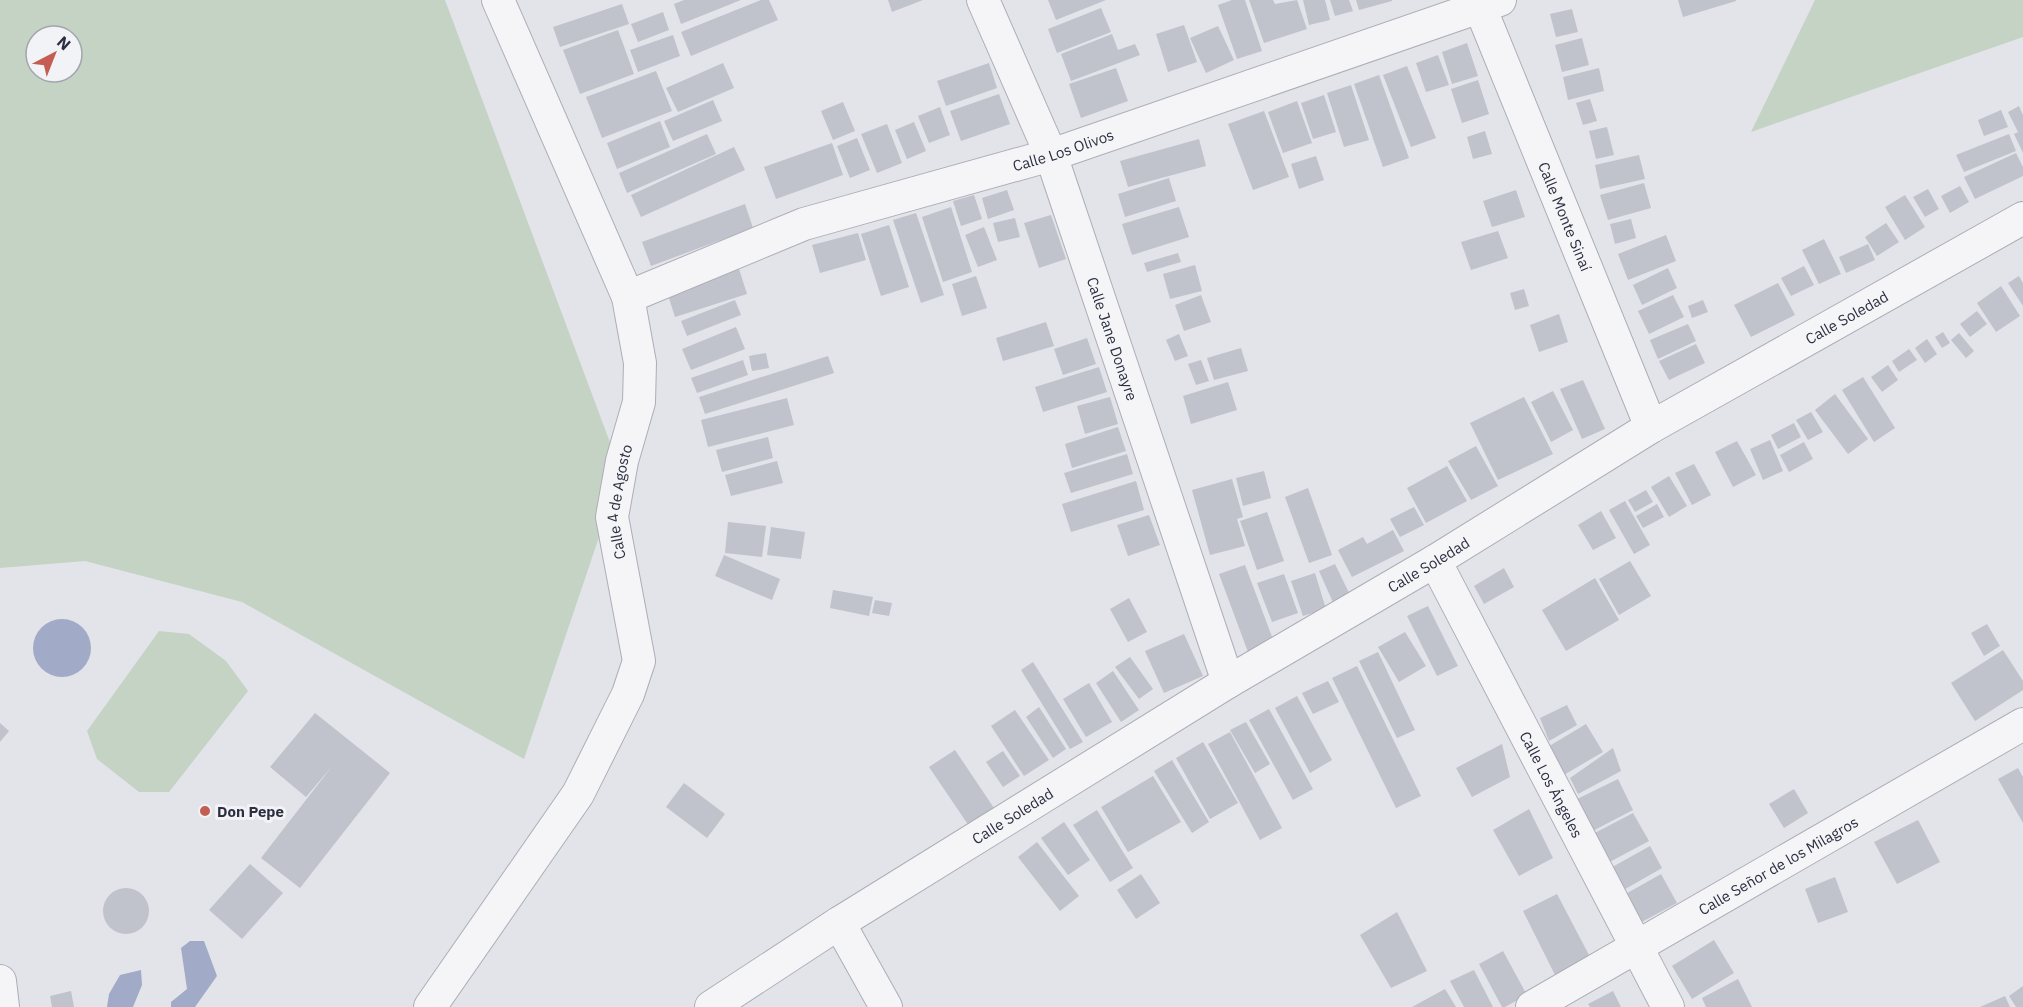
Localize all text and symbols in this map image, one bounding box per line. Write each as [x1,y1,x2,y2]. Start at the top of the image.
north arrow [24,24,84,84]
text: N [53,32,75,54]
street label: Calle Los Olivos [1010,125,1116,175]
street label: Calle Monte Sinaí [1535,159,1596,274]
street label: Calle Jane Donayre [1083,274,1142,403]
street label: Calle Soledad [1802,286,1891,348]
street label: Calle 4 de Agosto [602,442,636,561]
street label: Calle Soledad [1384,533,1473,596]
street label: Calle Los Ángeles [1516,728,1587,841]
street label: Calle Soledad [968,783,1056,848]
place label: Don Pepe [217,802,284,821]
marker: Don Pepe [198,804,212,818]
street label: Calle Señor de los Milagros [1695,812,1861,919]

